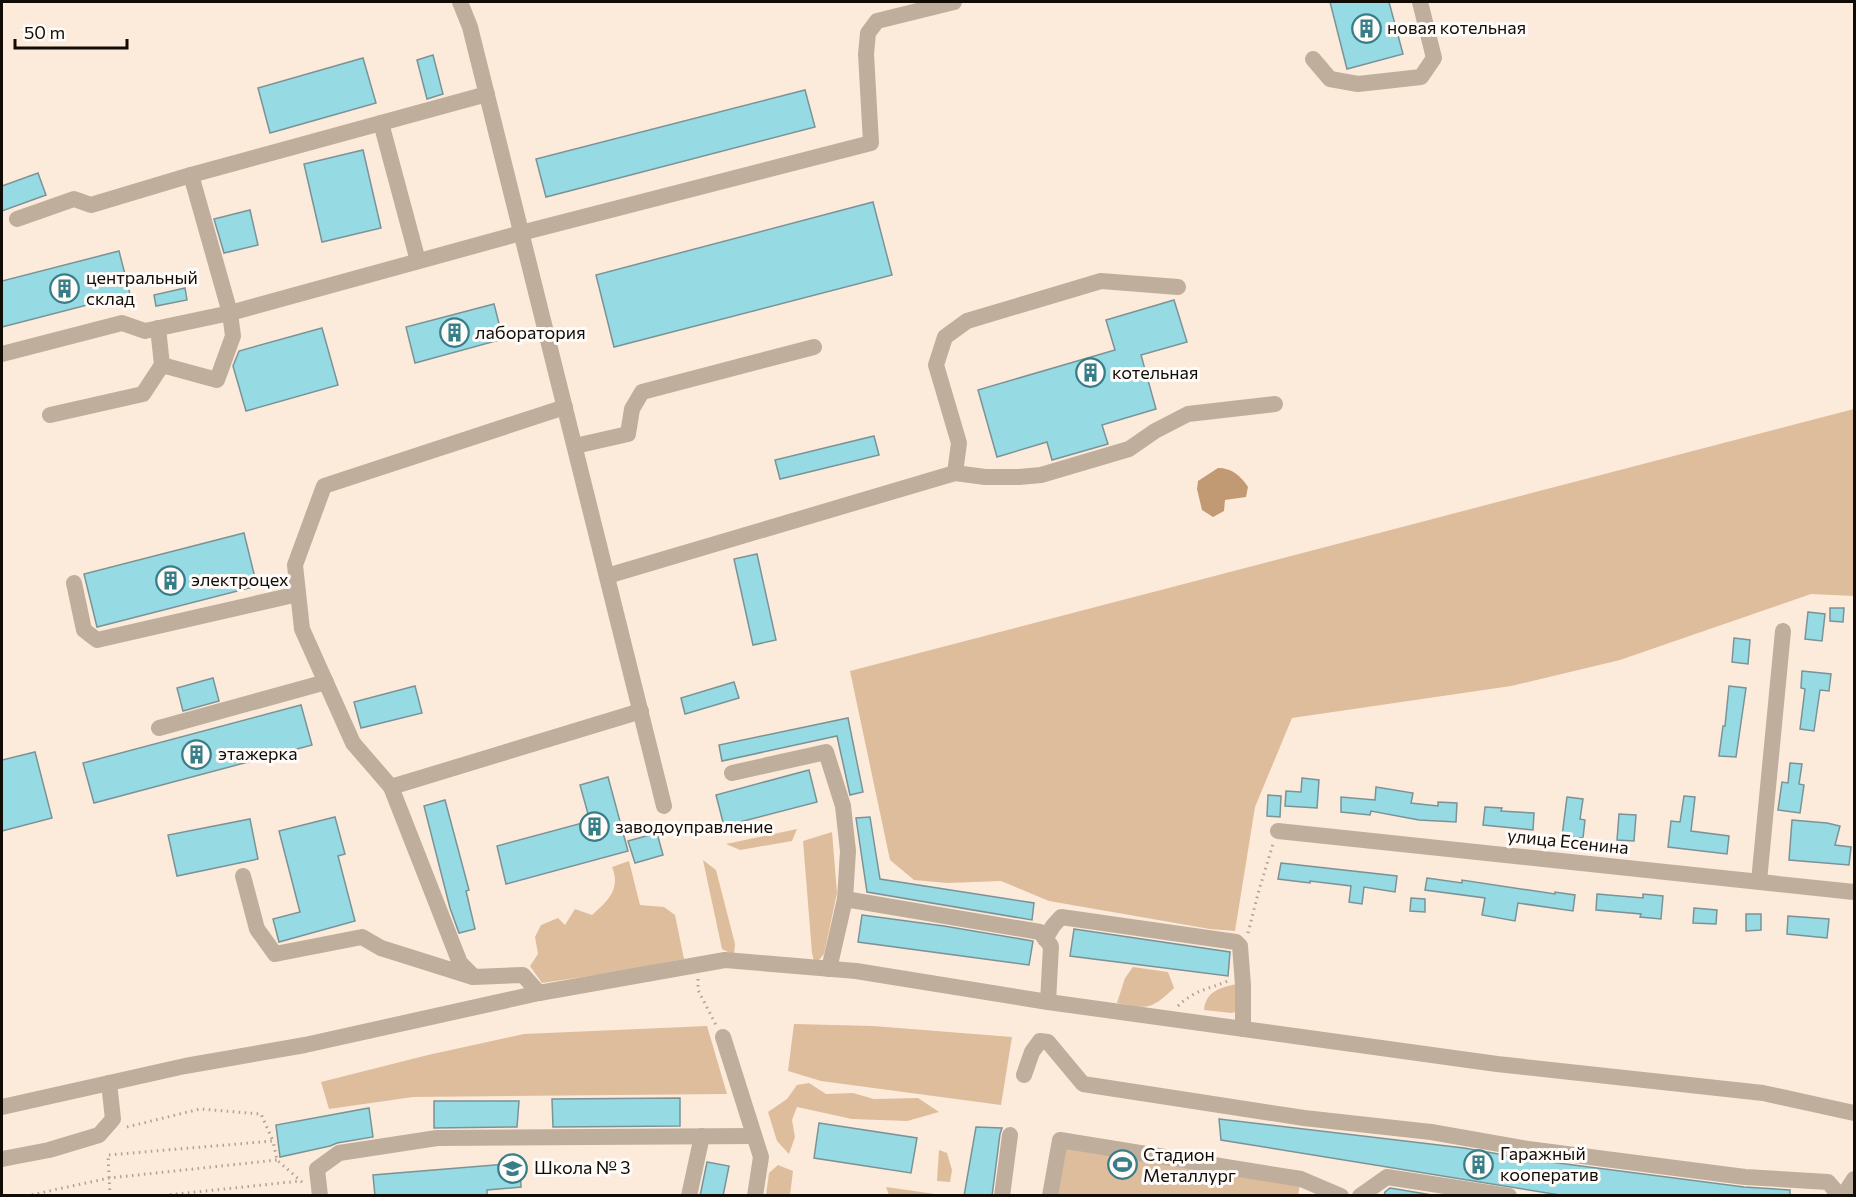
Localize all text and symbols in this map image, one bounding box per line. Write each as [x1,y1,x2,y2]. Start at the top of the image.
scale bar [15,12,128,50]
building icon: новая котельная [1350,12,1382,44]
place label: новая котельная [1387,16,1526,38]
text: 50 m [24,21,65,43]
place label: центральный склад [86,266,198,309]
building icon: центральный склад [49,272,81,304]
building icon: лаборатория [438,317,470,349]
place label: лаборатория [475,321,586,343]
building icon: котельная [1075,357,1107,389]
place label: котельная [1112,361,1198,383]
building icon: электроцех [154,564,186,596]
place label: электроцех [191,568,289,590]
building icon: этажерка [181,738,213,770]
place label: этажерка [218,742,298,764]
building icon: заводоуправление [578,811,610,843]
place label: заводоуправление [615,815,773,837]
street label: улица Есенина [1506,824,1630,858]
place label: Гаражный кооператив [1500,1142,1599,1185]
place label: Стадион Металлург [1143,1143,1236,1186]
building icon: Гаражный кооператив [1463,1148,1495,1180]
sports icon: Стадион Металлург [1106,1149,1138,1181]
school or university icon: Школа № 3 [497,1152,529,1184]
place label: Школа № 3 [534,1156,631,1178]

